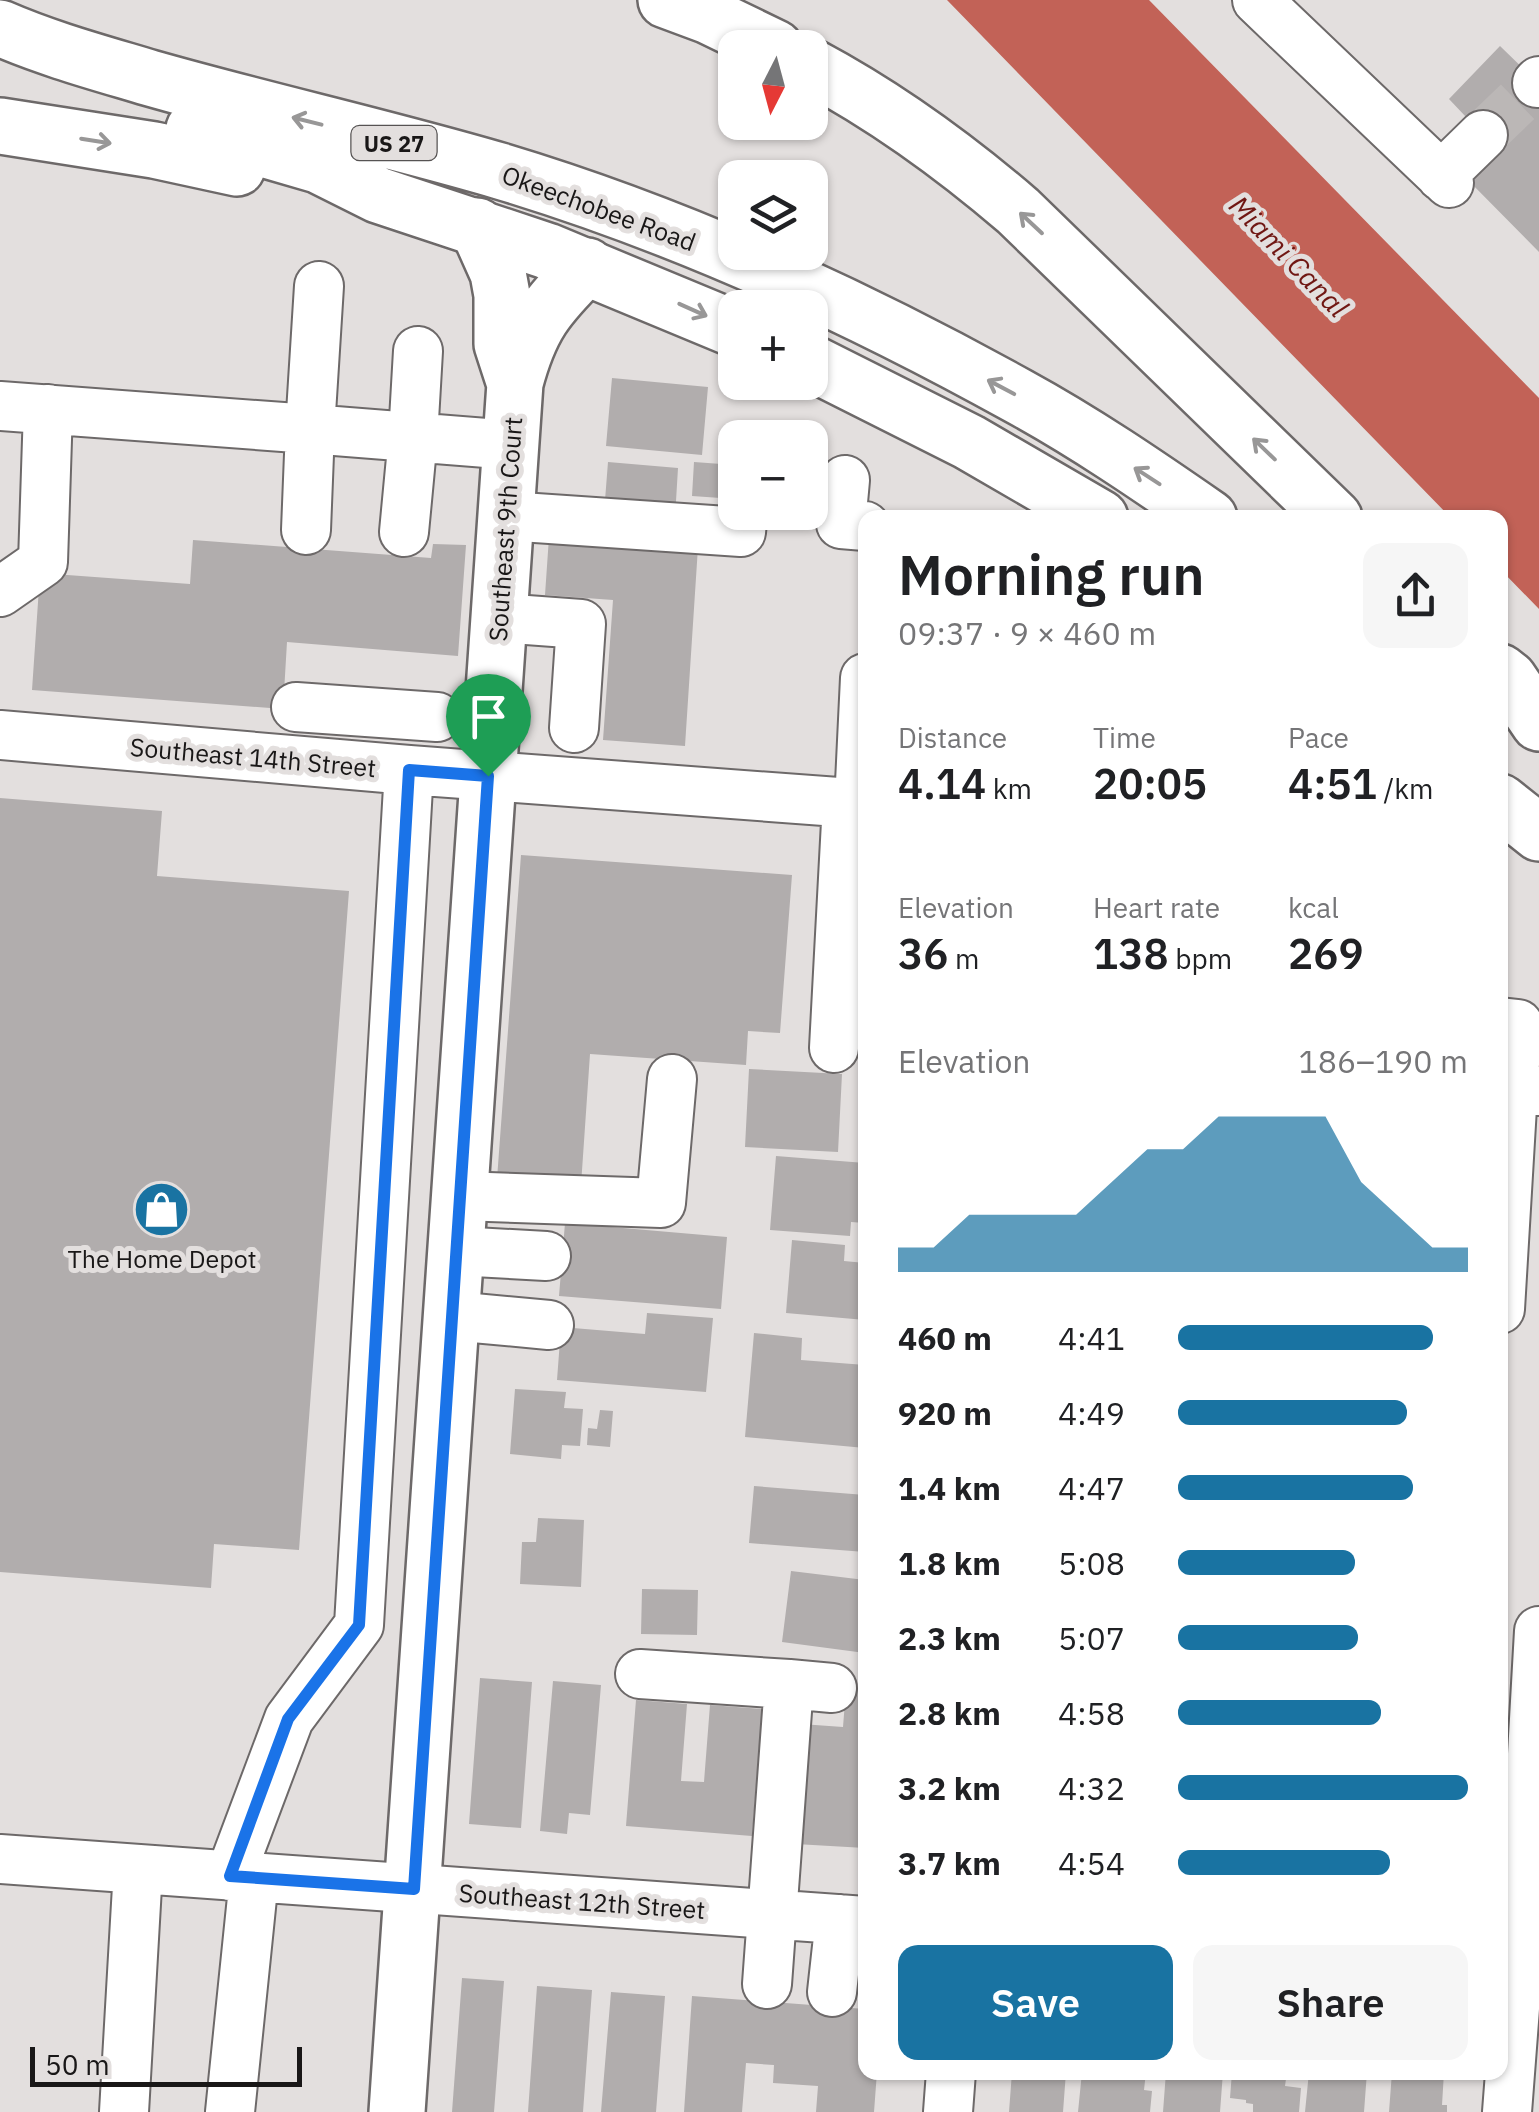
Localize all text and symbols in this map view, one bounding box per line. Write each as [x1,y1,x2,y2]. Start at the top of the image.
north arrow [718,30,828,140]
map controls [718,30,828,530]
one-way arrow [292,111,324,129]
road number: US 27 [352,126,436,160]
one-way arrow [80,132,112,151]
street label: Okeechobee Road [498,158,700,258]
button: layers [718,160,828,270]
water label: Miami Canal [1222,187,1357,325]
one-way arrow [1019,212,1044,235]
button: + [718,290,828,400]
one-way arrow [677,302,708,320]
one-way arrow [987,377,1017,396]
street label: Southeast 9th Court [481,416,529,642]
button: − [718,420,828,530]
one-way arrow [1252,438,1276,462]
one-way arrow [1134,466,1162,487]
text: Morning run [898,539,1205,610]
button: share [1363,543,1468,648]
text: 09:37 · 9 × 460 m [898,612,1156,654]
pin [446,674,531,777]
icon: arrive [461,689,516,744]
text: Distance [898,719,1007,756]
text: Time [1093,719,1156,756]
text: Pace [1288,719,1349,756]
street label: Southeast 14th Street [129,730,377,784]
text: 4.14 [898,756,986,811]
text: 20:05 [1093,756,1207,811]
text: 4:51 [1288,756,1377,811]
text: km [986,770,1032,807]
text: /km [1377,770,1434,807]
text: Elevation [898,889,1014,926]
text: Heart rate [1093,889,1220,926]
text: kcal [1288,889,1339,926]
text: 36 [898,926,948,981]
text: 138 [1093,926,1169,981]
text: 269 [1288,926,1364,981]
text: m [948,940,979,977]
text: bpm [1169,940,1232,977]
text: Elevation [898,1040,1031,1082]
text: 186–190 m [1298,1040,1468,1082]
shop icon: The Home Depot [132,1179,192,1239]
place label: The Home Depot [67,1242,257,1275]
text: 460 m [898,1317,992,1359]
text: 4:41 [1058,1317,1125,1359]
text: 920 m [898,1392,992,1434]
text: 4:49 [1058,1392,1125,1434]
text: 1.4 km [898,1467,1001,1509]
text: 4:47 [1058,1467,1125,1509]
text: 1.8 km [898,1542,1001,1584]
text: 5:08 [1058,1542,1125,1584]
text: 2.3 km [898,1617,1001,1659]
text: 5:07 [1058,1617,1125,1659]
text: 2.8 km [898,1692,1001,1734]
text: 4:58 [1058,1692,1125,1734]
text: 3.2 km [898,1767,1001,1809]
text: 4:32 [1058,1767,1125,1809]
text: 3.7 km [898,1842,1001,1884]
text: 4:54 [1058,1842,1125,1884]
street label: Southeast 12th Street [458,1876,706,1926]
button: Save [898,1945,1173,2060]
button: Share [1193,1945,1468,2060]
scale bar [30,2042,302,2086]
text: 50 m [45,2046,110,2083]

